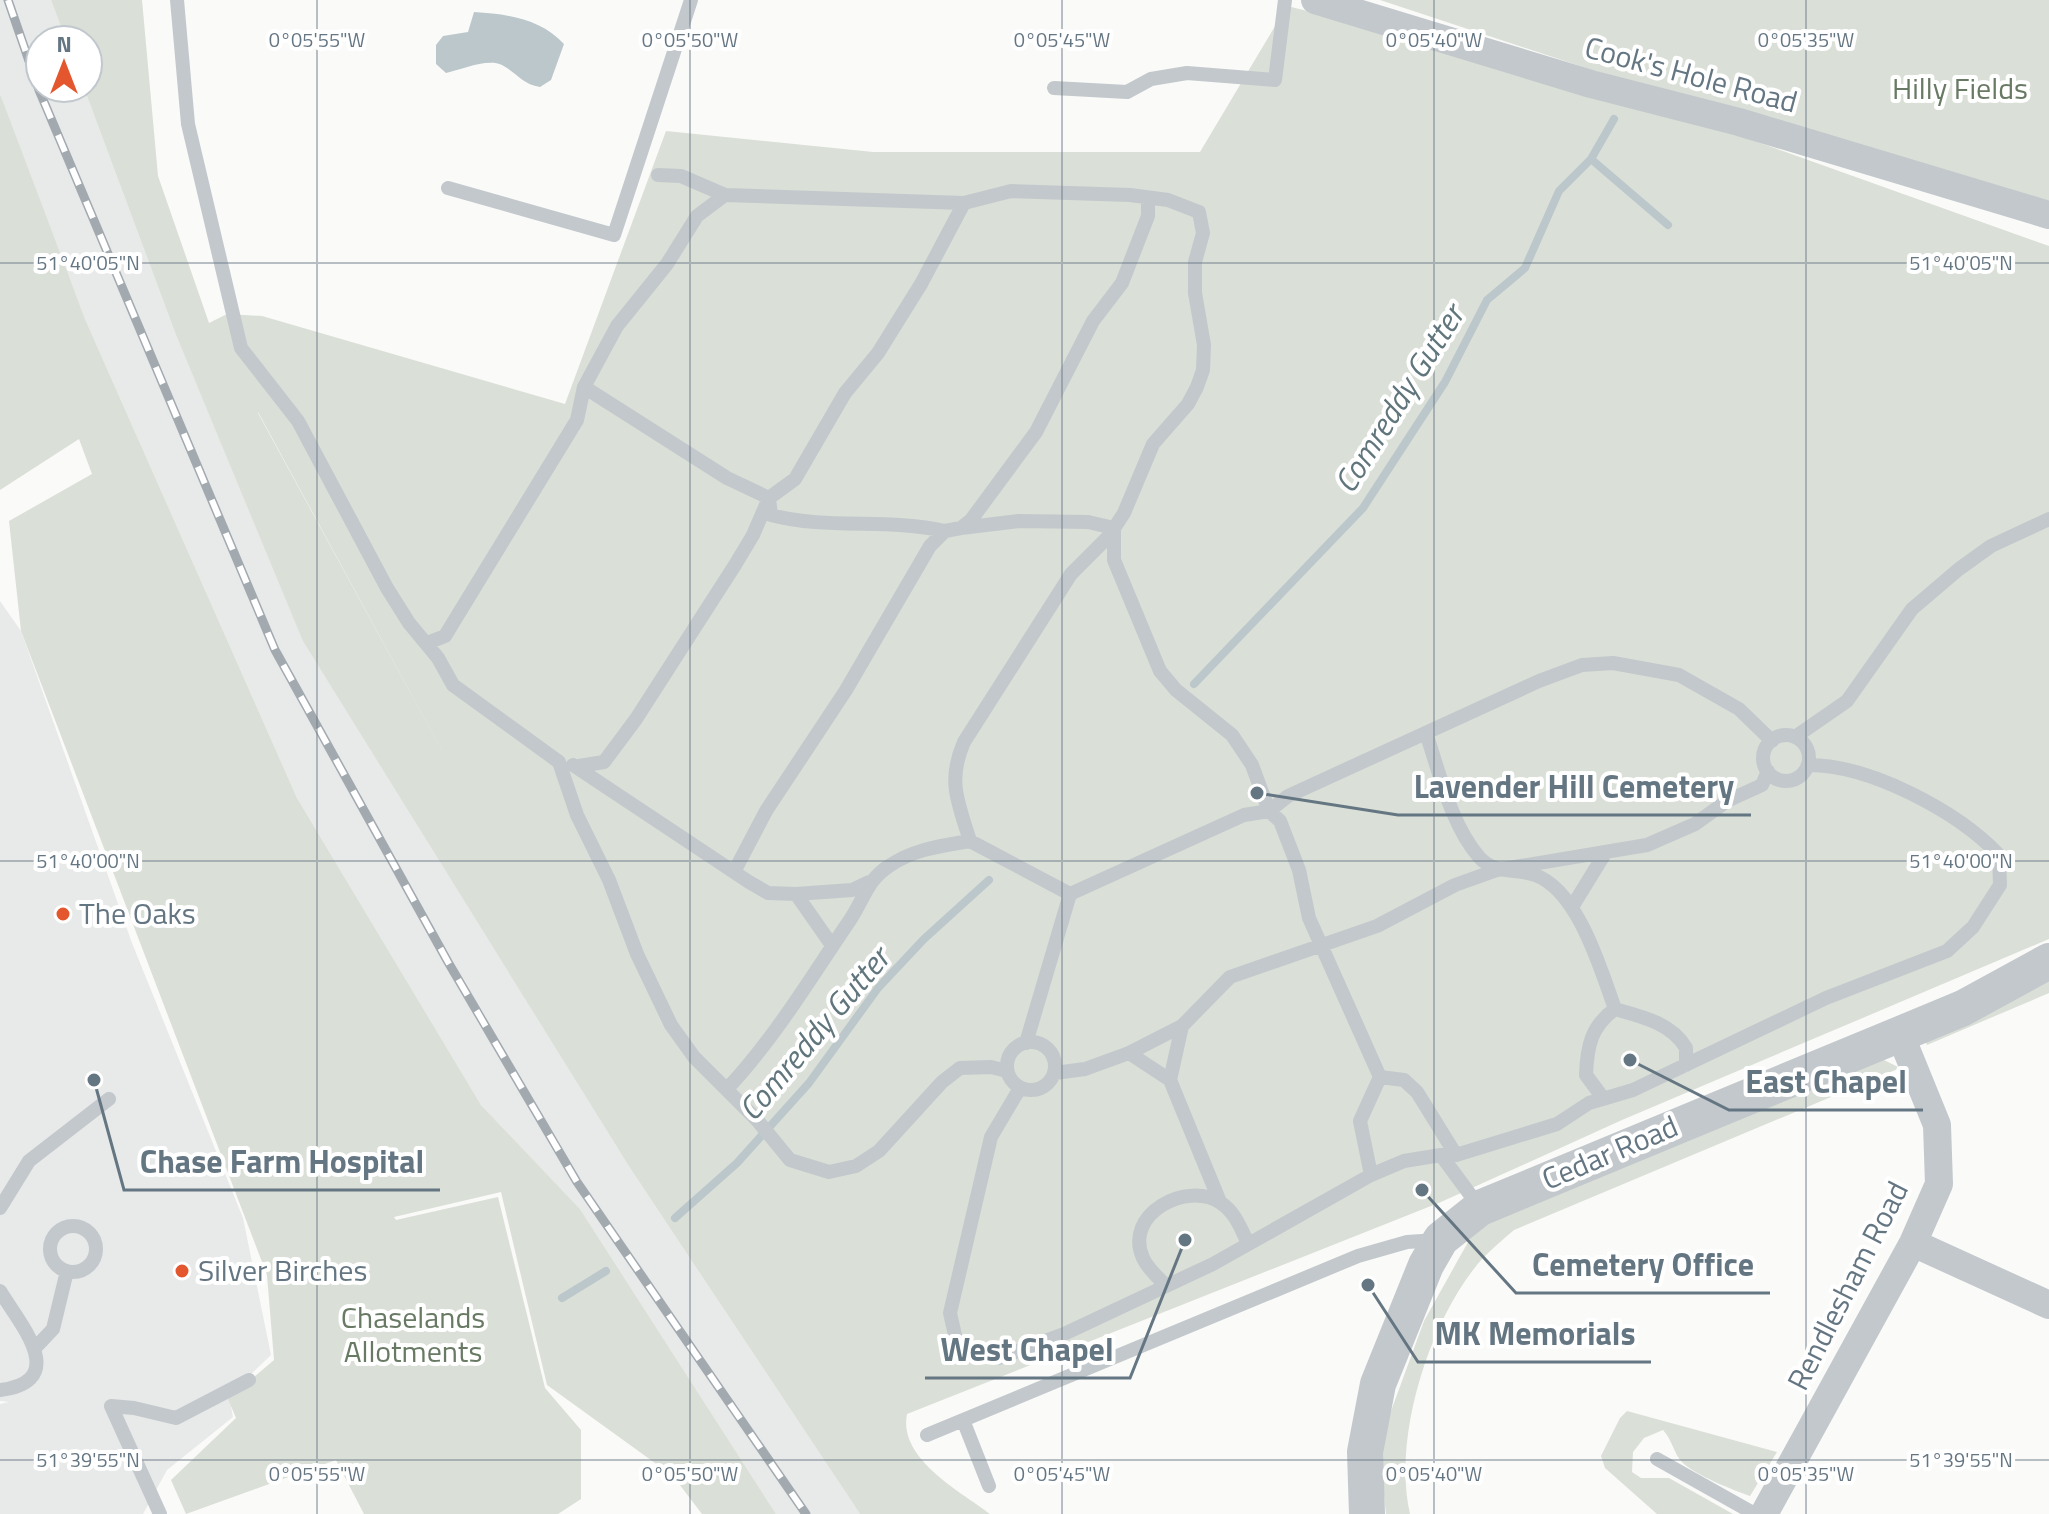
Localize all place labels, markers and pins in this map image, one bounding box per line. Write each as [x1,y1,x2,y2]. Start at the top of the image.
callout: Lavender Hill Cemetery [1398,759,1751,815]
place label: The Oaks [79,890,196,936]
marker: The Oaks [54,905,72,923]
callout: East Chapel [1729,1054,1923,1110]
callout: Chase Farm Hospital [124,1134,440,1190]
callout: Cemetery Office [1516,1237,1770,1293]
place label: Silver Birches [198,1247,367,1293]
marker: Silver Birches [173,1262,191,1280]
callout: MK Memorials [1418,1306,1651,1362]
callout: West Chapel [925,1322,1130,1378]

